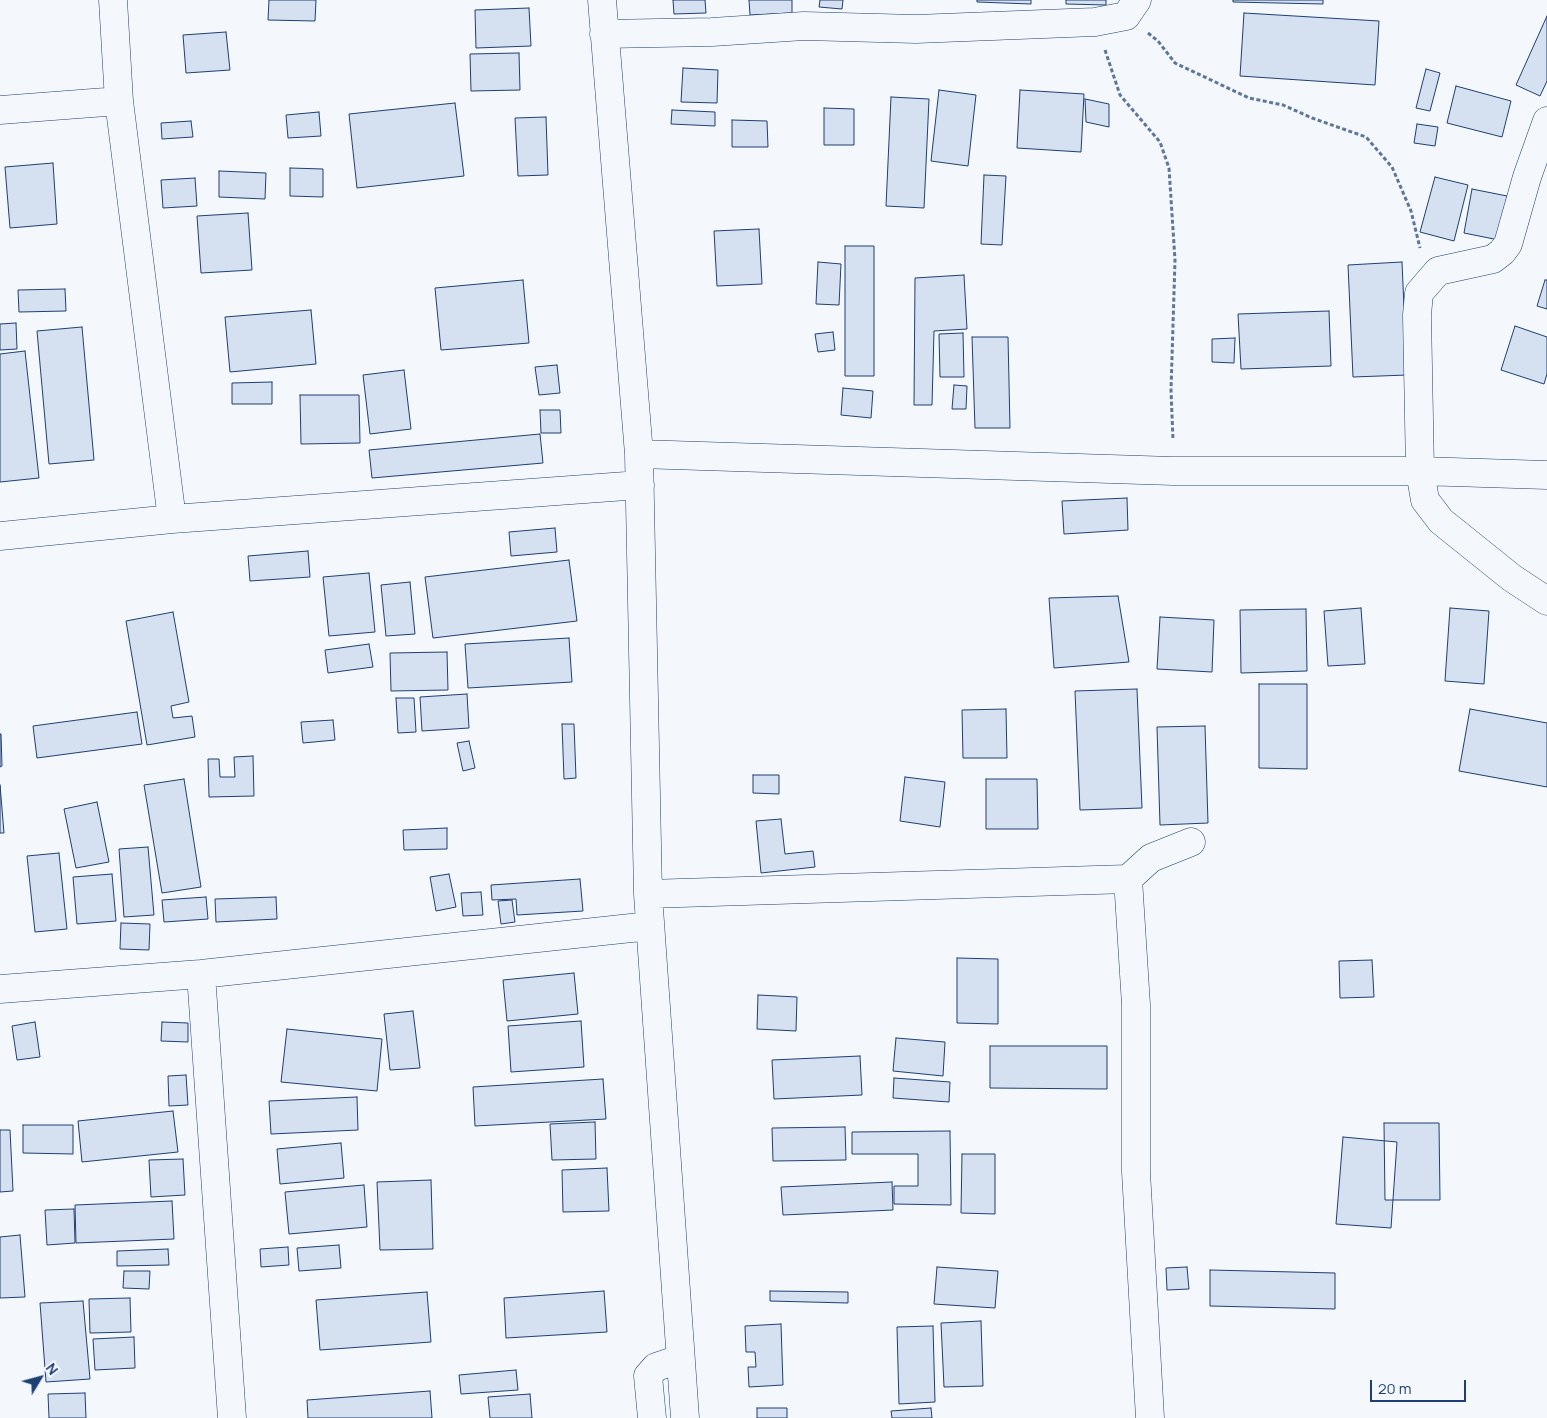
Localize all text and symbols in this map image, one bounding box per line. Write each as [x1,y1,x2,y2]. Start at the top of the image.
north arrow [15,1353,65,1403]
text: N [42,1359,63,1378]
scale bar [1372,1370,1468,1402]
text: 20 m [1378,1378,1411,1399]

